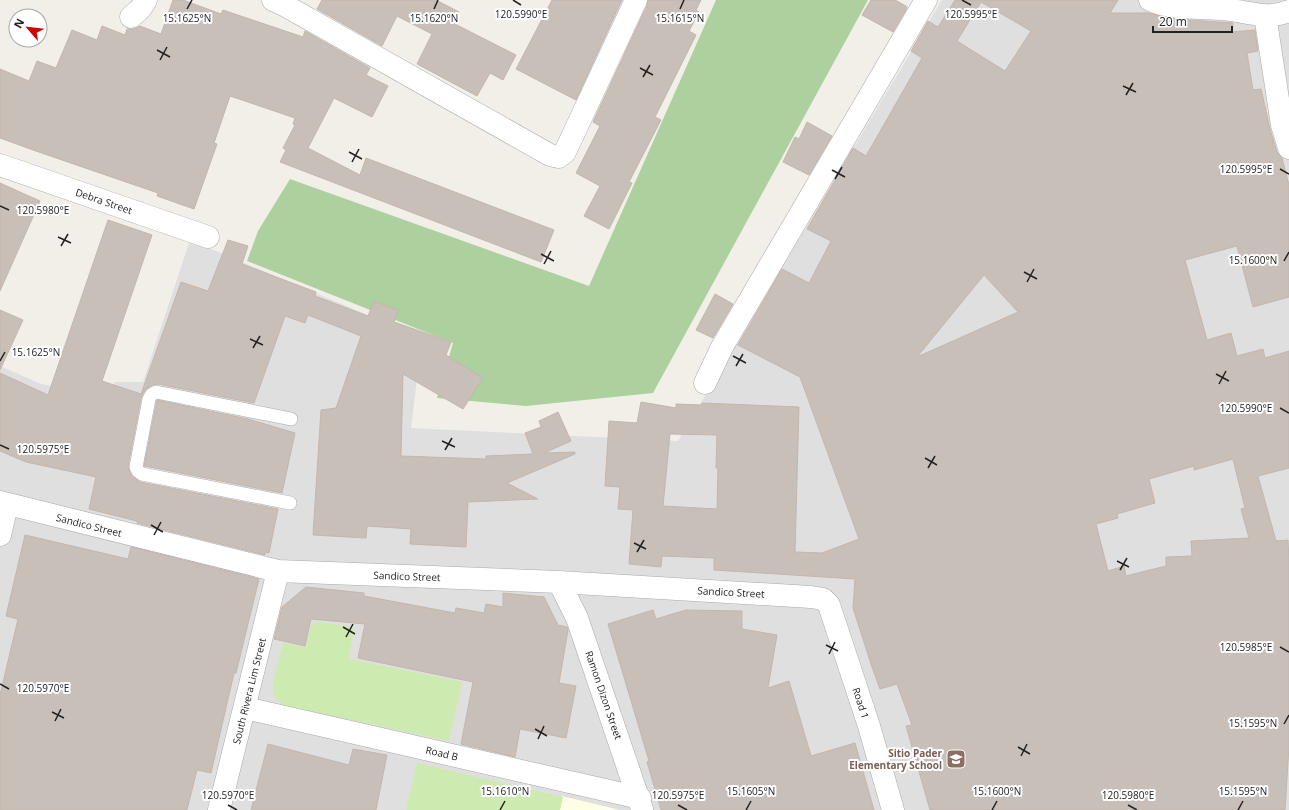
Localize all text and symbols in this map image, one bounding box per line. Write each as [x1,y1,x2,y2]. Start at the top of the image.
text: 120.5990°E [495,7,547,21]
text: 120.5995°E [945,7,997,21]
north arrow [8,8,48,48]
scale bar [1153,8,1232,34]
text: 15.1625°N [163,11,211,25]
text: 15.1620°N [410,11,458,25]
text: 15.1615°N [656,11,704,25]
text: 20 m [1159,13,1187,30]
text: N [10,16,27,31]
text: 120.5995°E [1220,162,1272,176]
street label: Debra Street [74,185,135,217]
text: 120.5980°E [17,203,69,217]
text: 15.1600°N [1229,253,1277,267]
text: 15.1625°N [12,345,60,359]
text: 120.5990°E [1220,401,1272,415]
text: 120.5975°E [17,442,69,456]
street label: Sandico Street [55,510,124,540]
street label: Sandico Street [373,568,441,584]
street label: Sandico Street [697,583,765,601]
street label: South Rivera Lim Street [229,636,269,746]
text: 120.5985°E [1220,640,1272,654]
street label: Ramon Dizon Street [582,649,626,742]
text: 120.5970°E [17,681,69,695]
street label: Road 1 [849,686,873,720]
text: 15.1595°N [1229,716,1277,730]
street label: Road B [424,742,460,764]
place label: Sitio Pader Elementary School [849,746,942,772]
school or university icon: Sitio Pader Elementary School [945,748,967,770]
text: 15.1610°N [481,784,529,798]
text: 15.1605°N [727,784,775,798]
text: 15.1600°N [973,784,1021,798]
text: 15.1595°N [1219,784,1267,798]
text: 120.5970°E [202,788,254,802]
text: 120.5975°E [652,788,704,802]
text: 120.5980°E [1102,788,1154,802]

